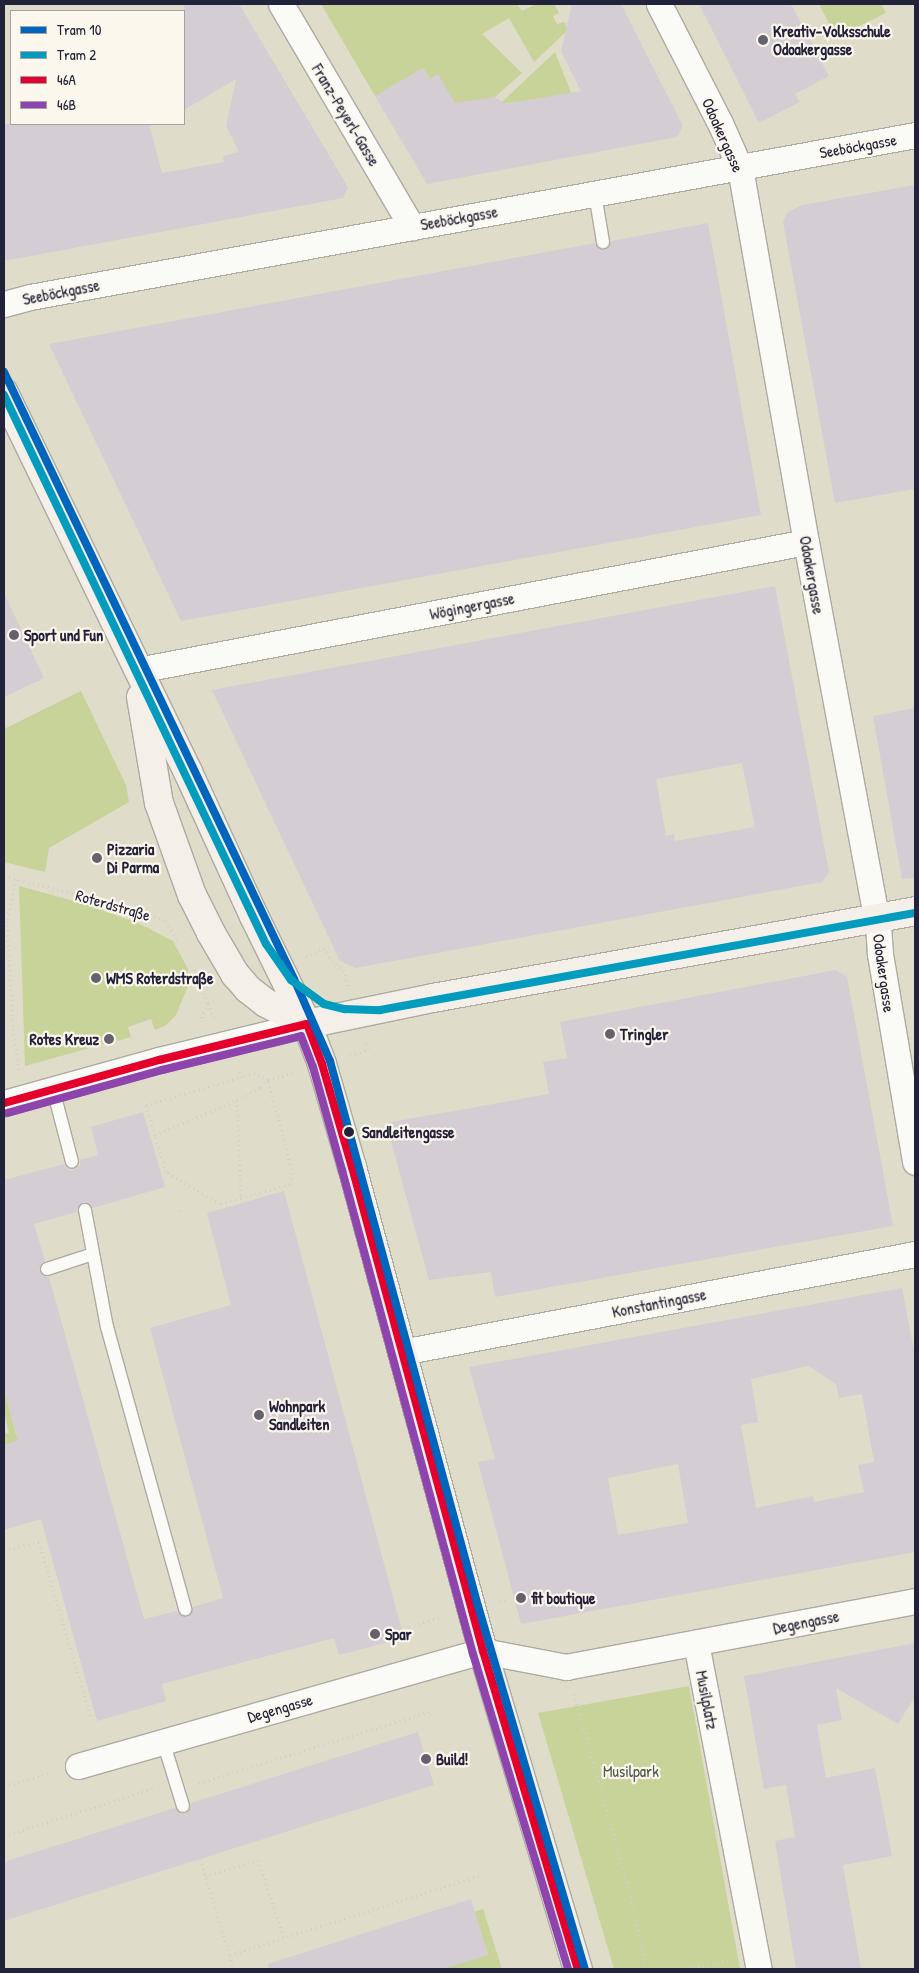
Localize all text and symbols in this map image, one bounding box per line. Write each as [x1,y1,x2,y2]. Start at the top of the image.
legend [10,10,185,125]
text: Tram 10 [57,19,102,40]
place label: Kreativ-Volksschule Odoakergasse [773,21,891,59]
marker: Kreativ-Volksschule Odoakergasse [757,34,769,46]
text: Tram 2 [57,44,96,65]
street label: Franz-Peyerl-Gasse [308,60,384,170]
text: 46A [57,69,76,90]
text: 46B [57,94,76,115]
street label: Odoakergasse [698,95,748,175]
street label: Seeböckgasse [818,130,898,162]
street label: Seeböckgasse [419,202,499,234]
street label: Seeböckgasse [21,275,101,309]
street label: Odoakergasse [796,534,828,616]
street label: Wögingergasse [428,588,516,624]
place label: Sport und Fun [24,625,103,645]
marker: Sport und Fun [8,629,20,641]
place label: Pizzaria Di Parma [107,839,159,877]
marker: Pizzaria Di Parma [91,852,103,864]
street label: Roterdstraße [73,885,153,925]
street label: Odoakergasse [869,932,899,1014]
place label: WMS Roterdstraße [106,968,213,988]
marker: WMS Roterdstraße [90,972,102,984]
place label: Tringler [620,1024,668,1044]
marker: Tringler [604,1028,616,1040]
place label: Rotes Kreuz [29,1029,99,1049]
marker: Rotes Kreuz [103,1033,115,1045]
place label: Sandleitengasse [362,1122,454,1142]
marker: Sandleitengasse [340,1123,358,1141]
street label: Konstantingasse [610,1284,708,1322]
place label: Wohnpark Sandleiten [269,1396,329,1434]
marker: Wohnpark Sandleiten [253,1409,265,1421]
place label: fit boutique [531,1588,595,1608]
marker: fit boutique [515,1592,527,1604]
street label: Degengasse [771,1606,841,1638]
place label: Spar [385,1624,412,1644]
marker: Spar [369,1628,381,1640]
street label: Musilplatz [692,1669,722,1731]
street label: Degengasse [245,1690,315,1726]
place label: Build! [436,1749,469,1769]
marker: Build! [420,1753,432,1765]
park label: Musilpark [603,1761,659,1781]

